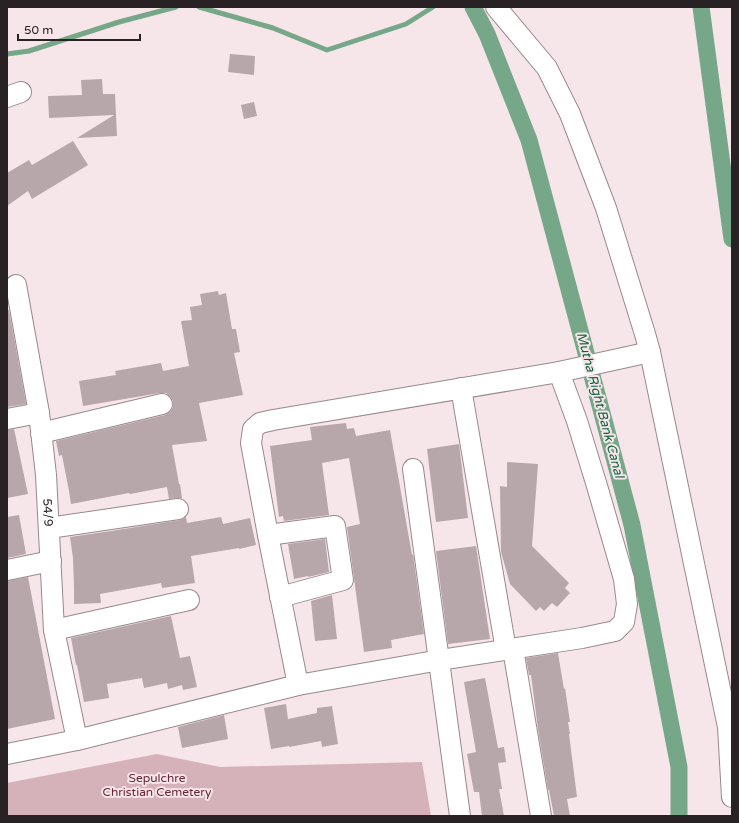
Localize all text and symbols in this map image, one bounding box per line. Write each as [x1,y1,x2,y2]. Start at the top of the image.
scale bar [18,16,140,42]
text: 50 m [24,23,53,37]
water label: Mutha Right Bank Canal [573,330,628,481]
street label: 54/9 [40,498,56,527]
park label: Sepulchre Christian Cemetery [103,771,212,799]

